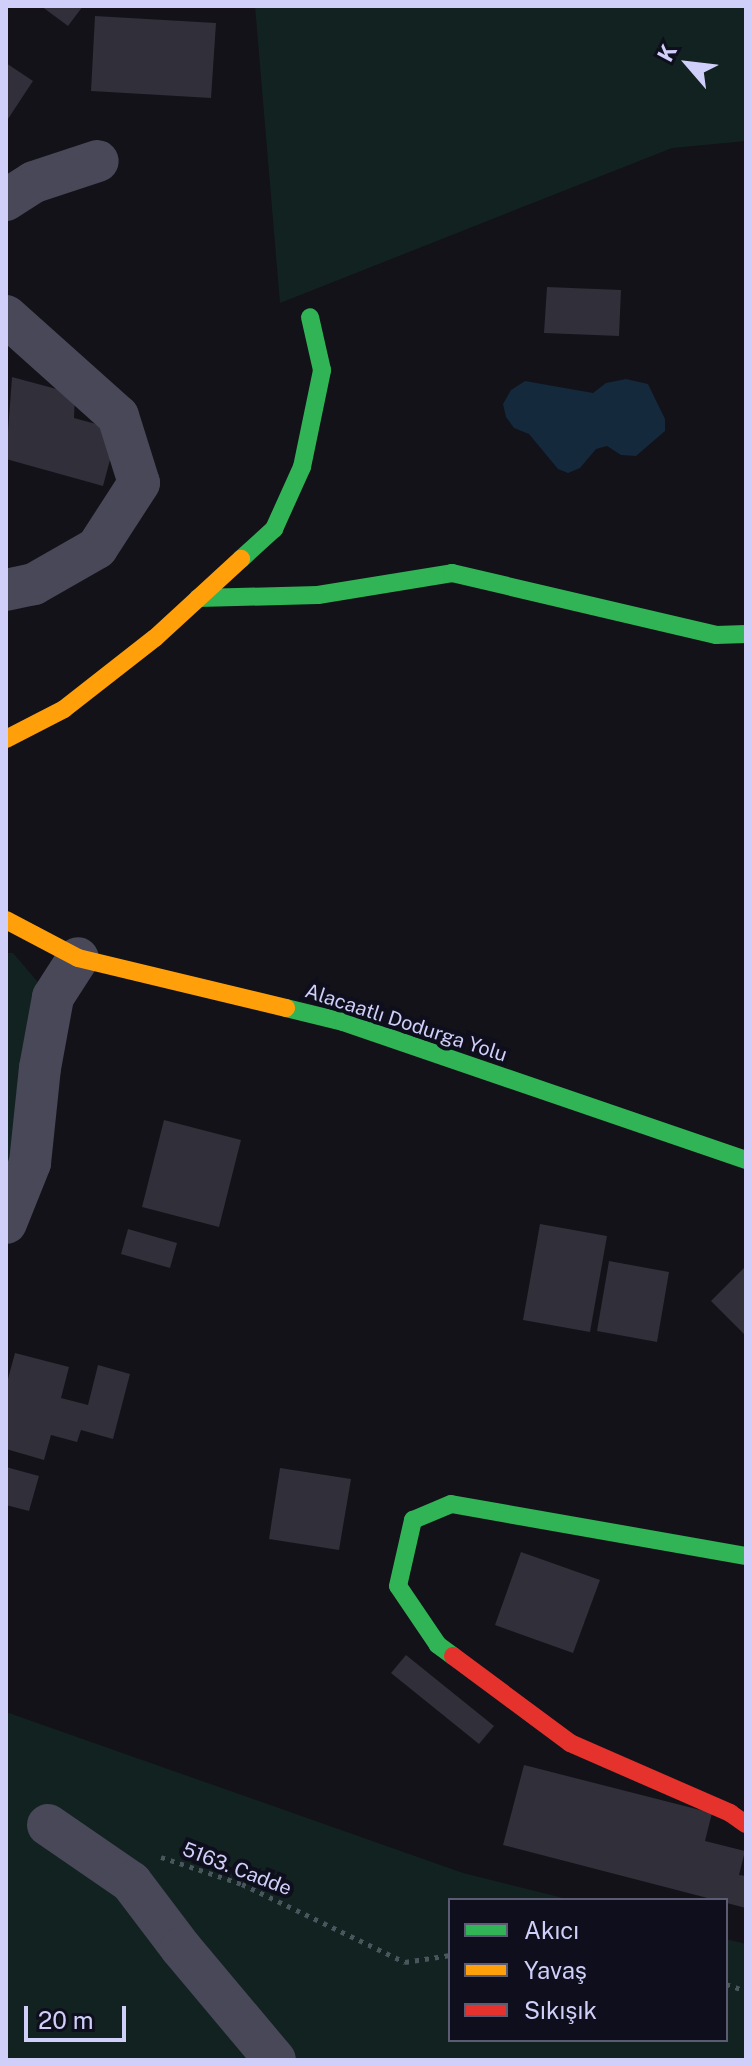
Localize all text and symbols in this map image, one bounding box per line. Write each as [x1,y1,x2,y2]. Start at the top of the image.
north arrow [648,24,728,104]
text: K [652,40,682,66]
street label: Alacaatlı Dodurga Yolu [302,979,510,1067]
street label: 5163. Cadde [179,1837,295,1901]
legend [448,1898,728,2042]
text: Akıcı [524,1916,579,1944]
text: Yavaş [524,1956,587,1984]
scale bar [28,1990,130,2040]
text: Sıkışık [524,1996,597,2024]
text: 20 m [38,2006,94,2034]

